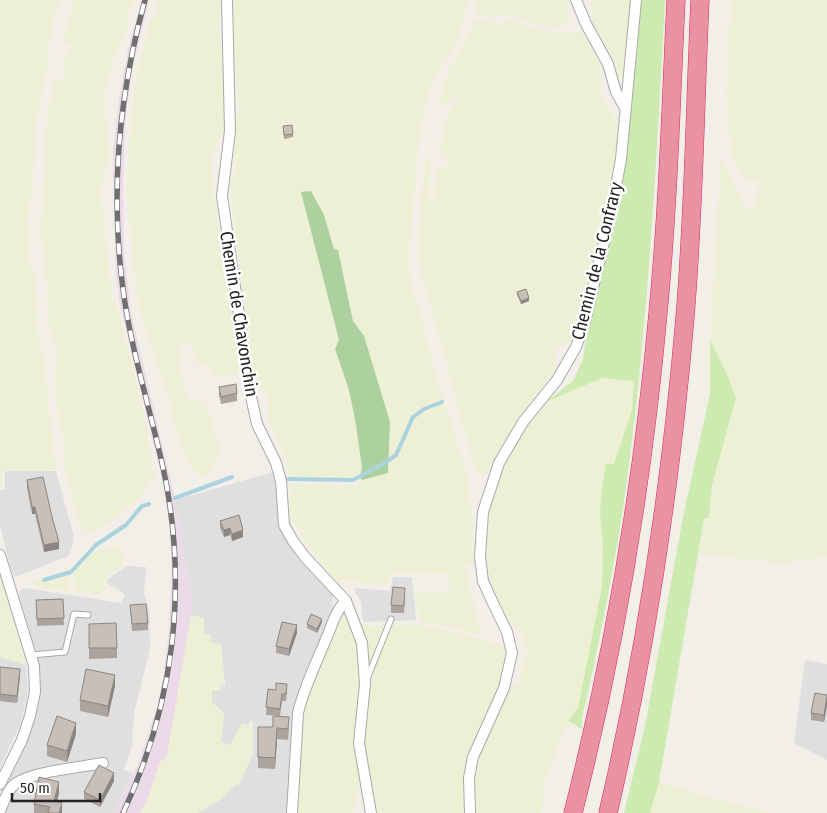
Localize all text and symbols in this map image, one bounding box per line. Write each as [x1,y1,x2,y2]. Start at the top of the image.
street label: Chemin de la Confrary [567,180,627,342]
street label: Chemin de Chavonchin [215,230,263,398]
scale bar [12,770,100,802]
text: 50 m [20,779,50,797]

